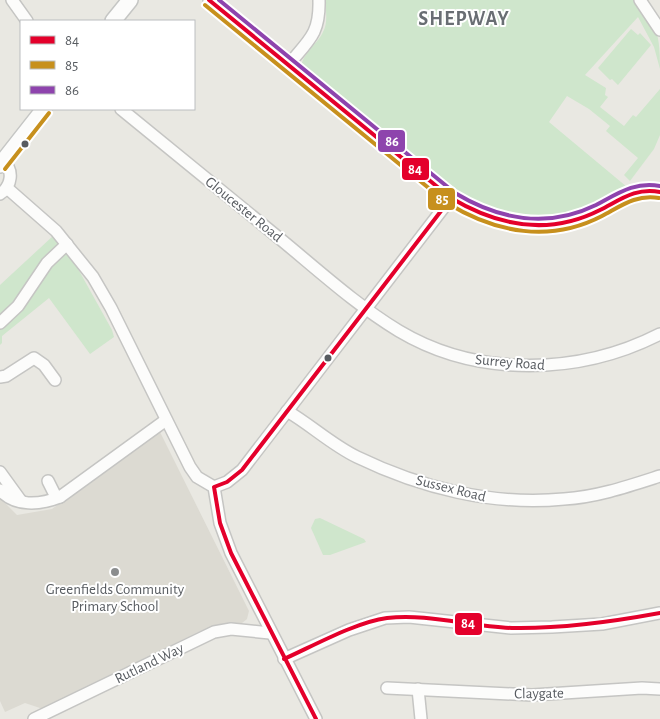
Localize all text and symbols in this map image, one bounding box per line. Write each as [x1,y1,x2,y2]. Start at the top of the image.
district label: SHEPWAY [418,9,510,29]
legend [20,20,195,110]
text: 84 [65,33,79,48]
text: 85 [65,58,78,73]
text: 86 [65,83,79,98]
line badge: 86 [377,129,406,153]
text: 86 [385,135,399,149]
unlabelled marker [20,139,30,149]
line badge: 84 [401,157,430,181]
text: 84 [408,163,422,177]
street label: Gloucester Road [202,174,285,245]
line badge: 85 [427,187,456,211]
text: 85 [436,193,448,207]
street label: Surrey Road [474,352,546,373]
unlabelled marker [323,353,333,363]
street label: Sussex Road [414,473,488,504]
marker: Greenfields Community Primary School [109,566,121,578]
place label: Greenfields Community Primary School [46,582,185,614]
line badge: 84 [454,612,483,636]
text: 84 [461,617,475,631]
street label: Rutland Way [112,640,187,687]
street label: Claygate [514,686,564,701]

